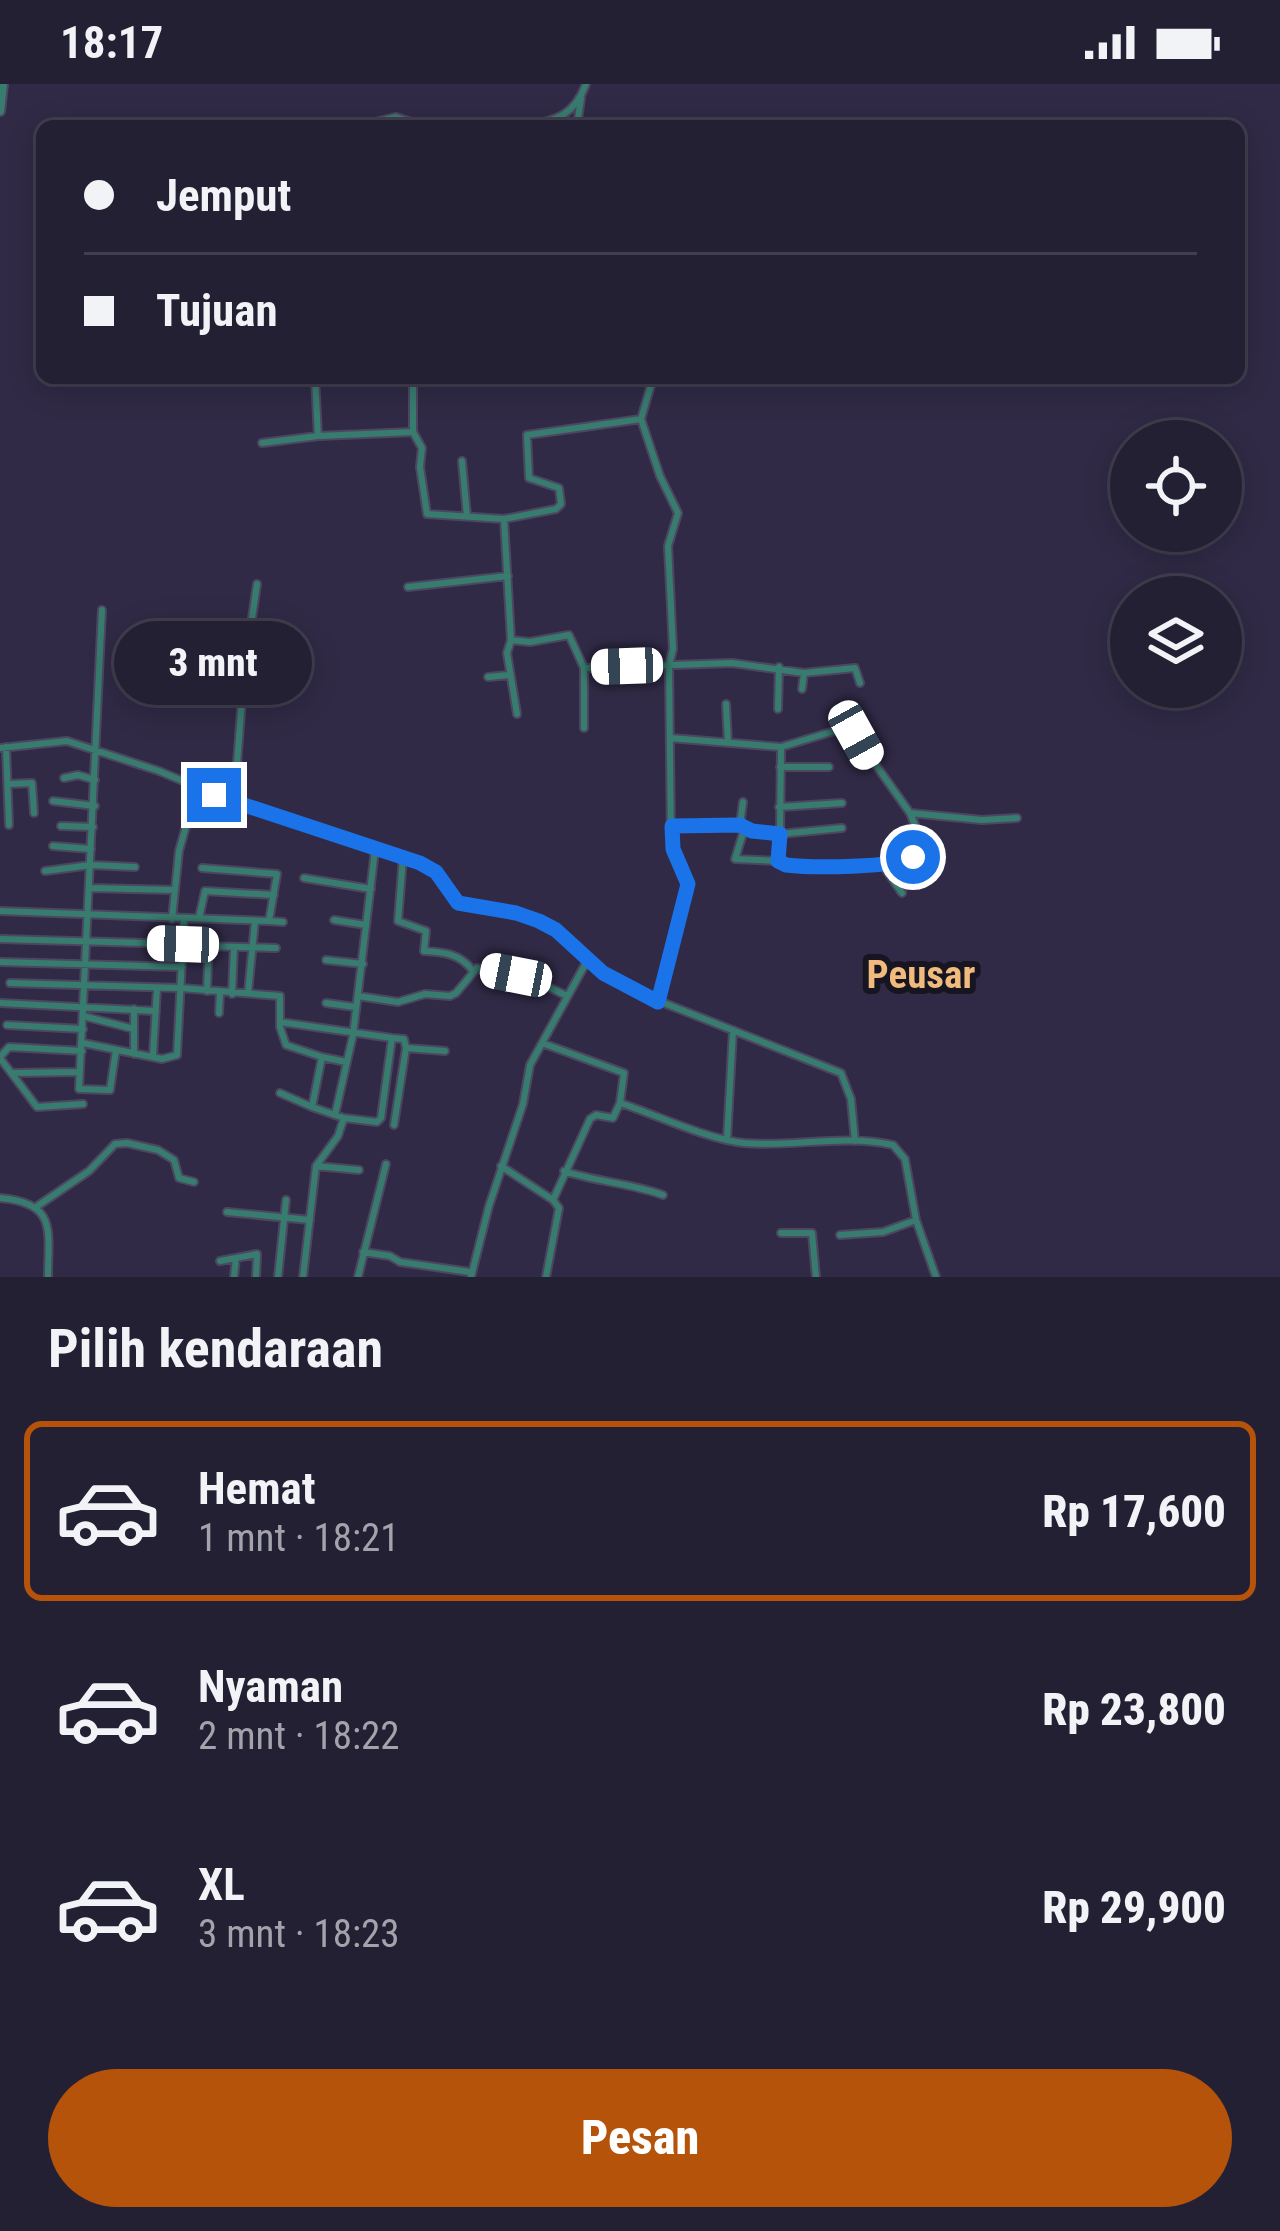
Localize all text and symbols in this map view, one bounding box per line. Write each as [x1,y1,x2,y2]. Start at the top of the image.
text: 18:17 [60,16,163,69]
text: Jemput [156,169,291,222]
text: Tujuan [156,284,278,337]
map controls [1110,420,1242,708]
button: locate [1110,420,1242,552]
button: layers [1110,576,1242,708]
callout: 3 mnt [115,621,313,705]
text: 3 mnt [168,640,258,686]
car [590,647,664,685]
car [823,695,889,775]
route end [187,768,241,822]
route start [886,830,940,884]
car [146,925,220,963]
car [477,950,555,1000]
district label: Peusar [867,952,975,998]
text: Pilih kendaraan [48,1317,383,1380]
icon: car [54,1457,162,1565]
text: Hemat [198,1462,316,1515]
text: Rp 17,600 [1042,1485,1226,1538]
text: 1 mnt · 18:21 [198,1515,400,1561]
icon: car [54,1655,162,1763]
text: Nyaman [198,1660,343,1713]
text: Rp 23,800 [1042,1683,1226,1736]
text: 2 mnt · 18:22 [198,1713,400,1759]
icon: car [54,1853,162,1961]
text: XL [198,1858,245,1911]
text: Rp 29,900 [1042,1881,1226,1934]
text: 3 mnt · 18:23 [198,1911,400,1957]
button: Pesan [48,2069,1232,2207]

